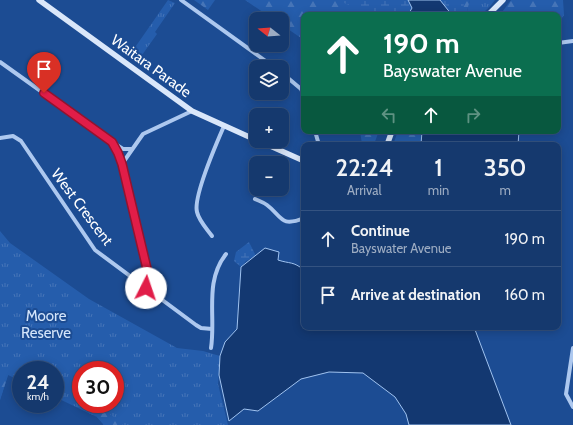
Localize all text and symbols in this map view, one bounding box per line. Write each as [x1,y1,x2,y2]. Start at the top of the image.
north arrow [249,12,289,52]
map controls [249,12,289,196]
text: 190 m [383,26,459,60]
icon: ahead [317,28,369,80]
street label: Waitara Parade [107,31,195,101]
pin [27,52,61,93]
icon: arrive [33,58,55,80]
button: layers [249,60,289,100]
text: Bayswater Avenue [383,60,522,82]
icon: left [378,104,400,126]
icon: ahead [420,104,442,126]
icon: right [462,104,484,126]
button: + [249,108,289,148]
text: 22:24 [336,153,393,182]
text: 1 [434,153,443,182]
text: 350 [484,153,526,182]
button: − [249,156,289,196]
street label: West Crescent [47,165,117,249]
text: Arrival [347,182,382,198]
text: min [428,182,449,198]
text: m [499,182,511,198]
text: Continue [351,222,410,240]
icon: ahead [317,228,339,250]
text: 190 m [505,230,545,248]
text: Bayswater Avenue [351,240,451,256]
position arrow [125,267,167,309]
icon: arrive [317,284,339,306]
text: Arrive at destination [351,286,481,304]
text: 160 m [505,286,545,304]
park label: Moore Reserve [21,307,71,342]
speed limit sign: 30 [72,361,124,413]
text: 24 [27,370,50,394]
text: km/h [27,390,49,403]

